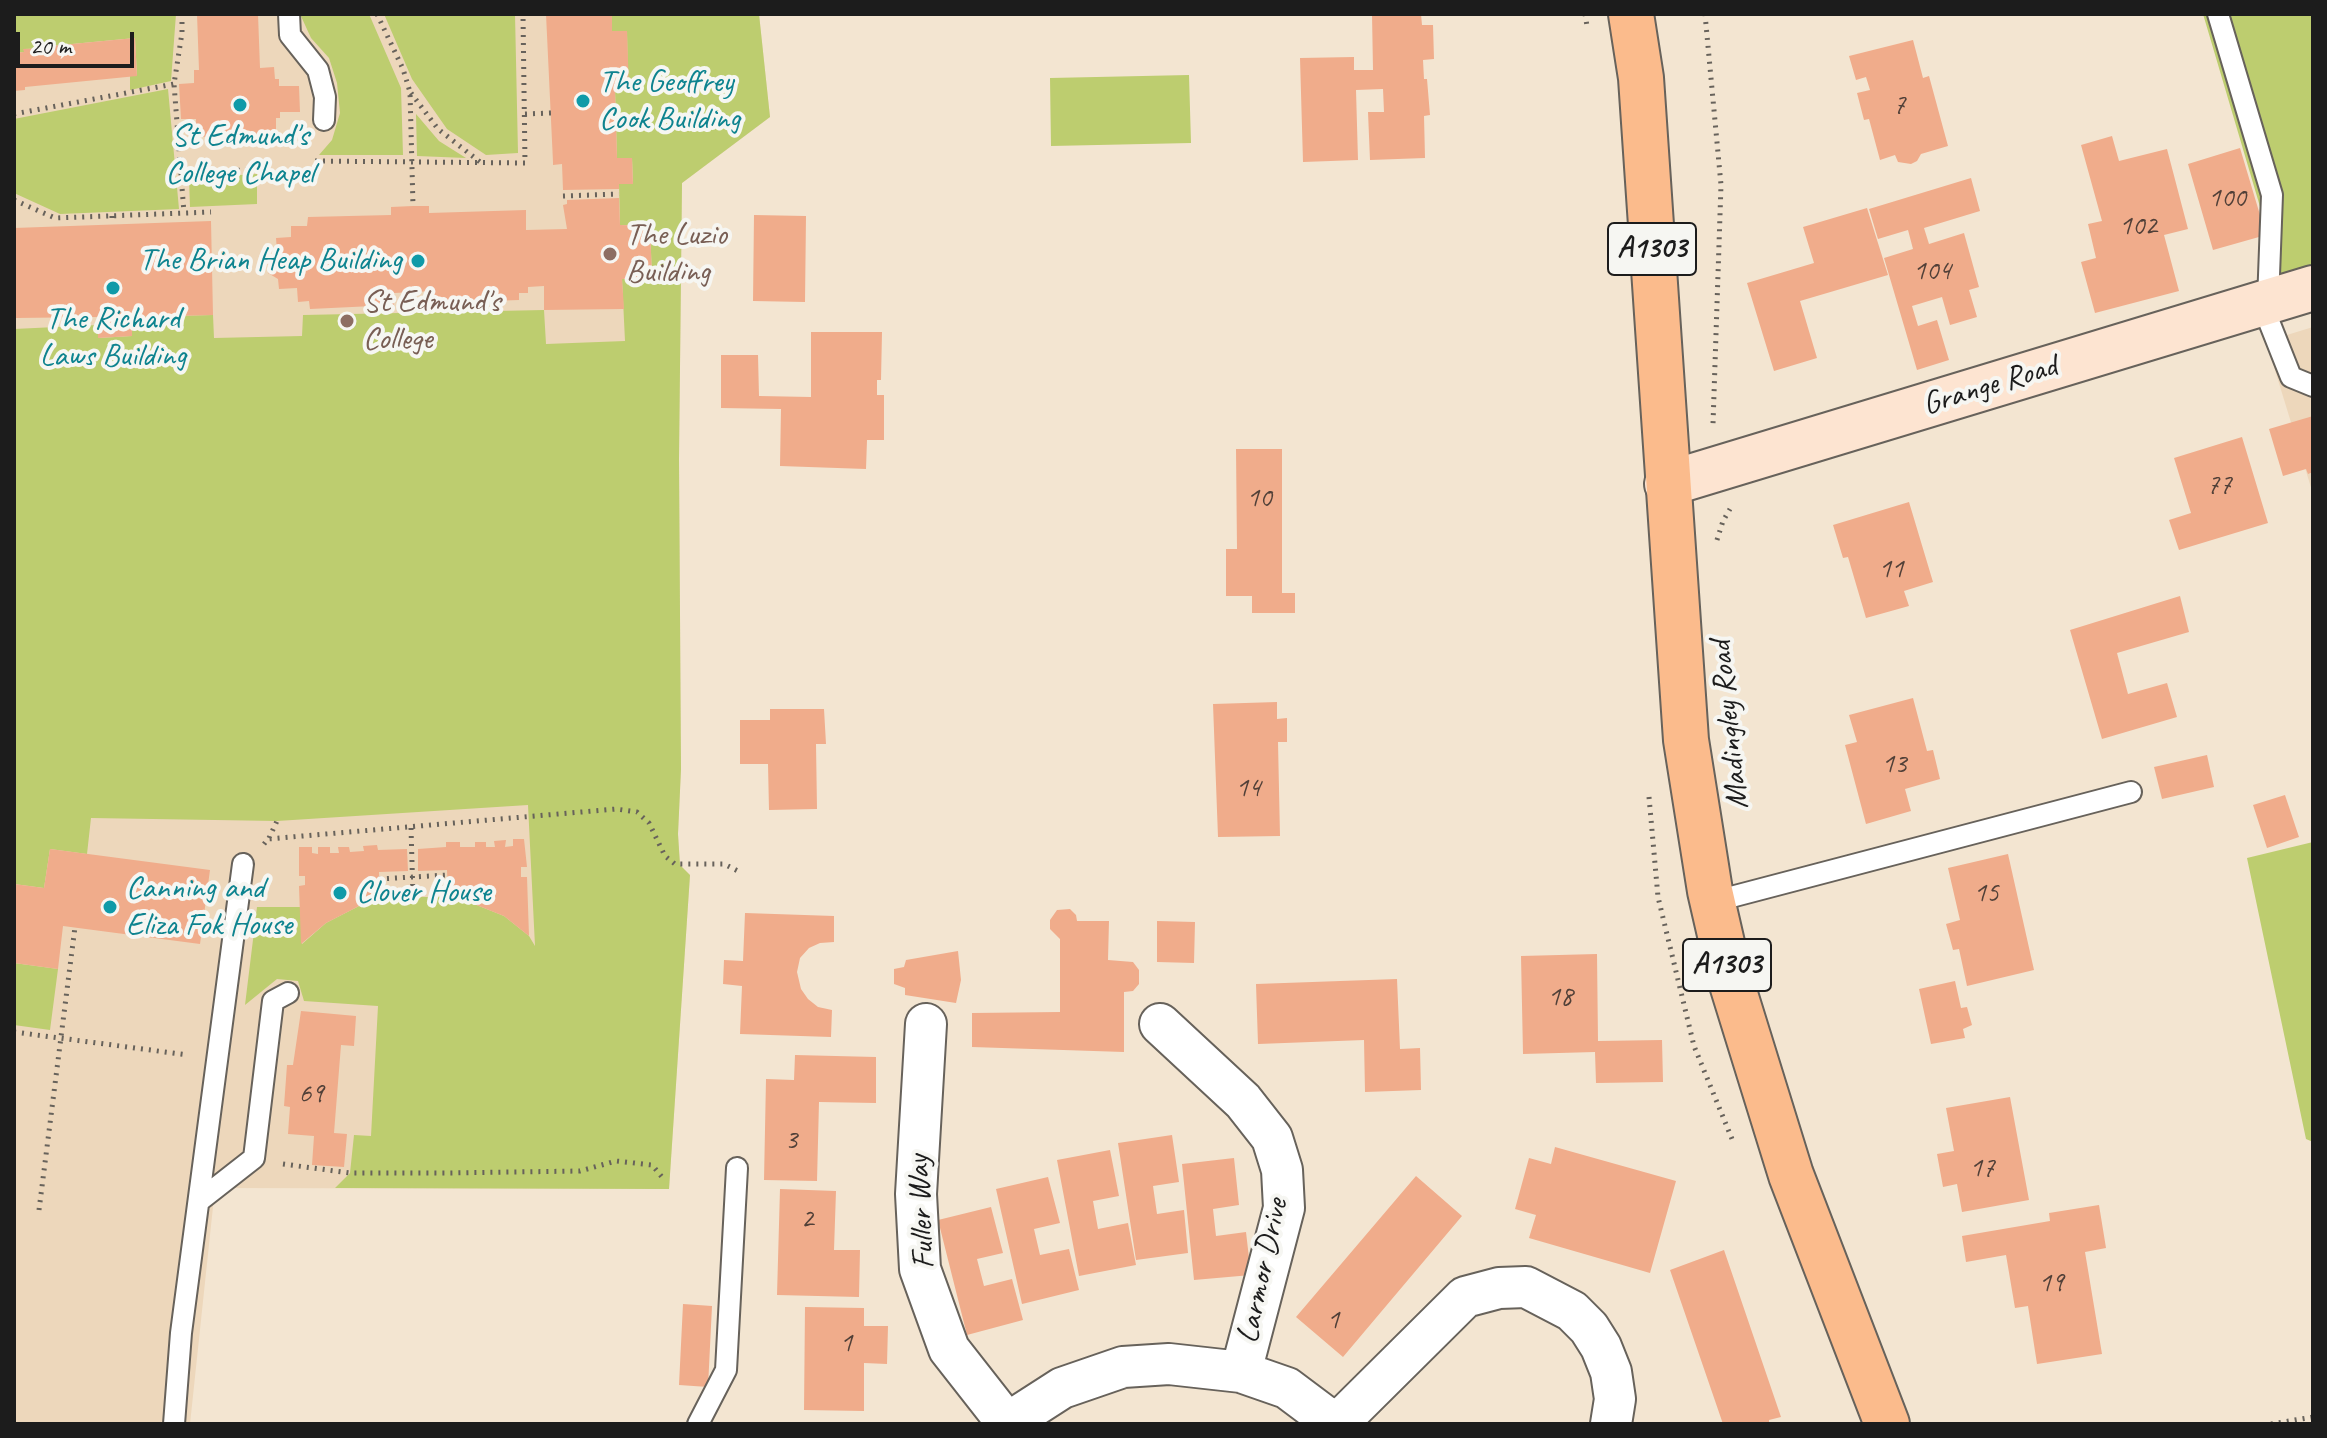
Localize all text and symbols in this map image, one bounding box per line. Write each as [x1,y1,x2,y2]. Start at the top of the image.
scale bar [20,16,138,66]
text: 20 m [30,31,71,61]
place label: The Geoffrey Cook Building [599,64,740,139]
house number: 7 [1893,89,1905,123]
marker: The Geoffrey Cook Building [574,92,592,110]
marker: St Edmund's College Chapel [231,96,249,114]
place label: St Edmund's College Chapel [166,118,314,193]
house number: 100 [2208,182,2246,216]
house number: 102 [2119,210,2157,244]
place label: The Luzio Building [626,217,727,292]
road number: A1303 [1608,223,1696,275]
place label: The Brian Heap Building [139,242,402,280]
marker: The Luzio Building [601,245,619,263]
marker: The Brian Heap Building [409,252,427,270]
house number: 104 [1913,255,1951,289]
marker: The Richard Laws Building [104,279,122,297]
place label: St Edmund's College [363,284,500,359]
place label: The Richard Laws Building [40,301,186,376]
marker: St Edmund's College [338,312,356,330]
street label: Grange Road [1918,347,2062,425]
house number: 77 [2206,469,2232,503]
house number: 10 [1246,482,1272,516]
house number: 11 [1878,553,1904,587]
street label: Madingley Road [1702,639,1758,811]
house number: 13 [1881,748,1907,782]
house number: 14 [1235,772,1261,806]
place label: Canning and Eliza Fok House [126,870,292,945]
place label: Clover House [356,874,491,912]
house number: 15 [1973,877,1999,911]
marker: Clover House [331,884,349,902]
marker: Canning and Eliza Fok House [101,898,119,916]
road number: A1303 [1683,939,1771,991]
house number: 18 [1547,981,1573,1015]
house number: 69 [298,1078,324,1112]
house number: 3 [785,1124,797,1158]
house number: 17 [1969,1152,1995,1186]
street label: Fuller Way [900,1154,944,1270]
street label: Larmor Drive [1229,1195,1297,1347]
house number: 2 [801,1203,813,1237]
house number: 19 [2038,1267,2064,1301]
house number: 1 [1327,1304,1339,1338]
house number: 1 [840,1327,852,1361]

